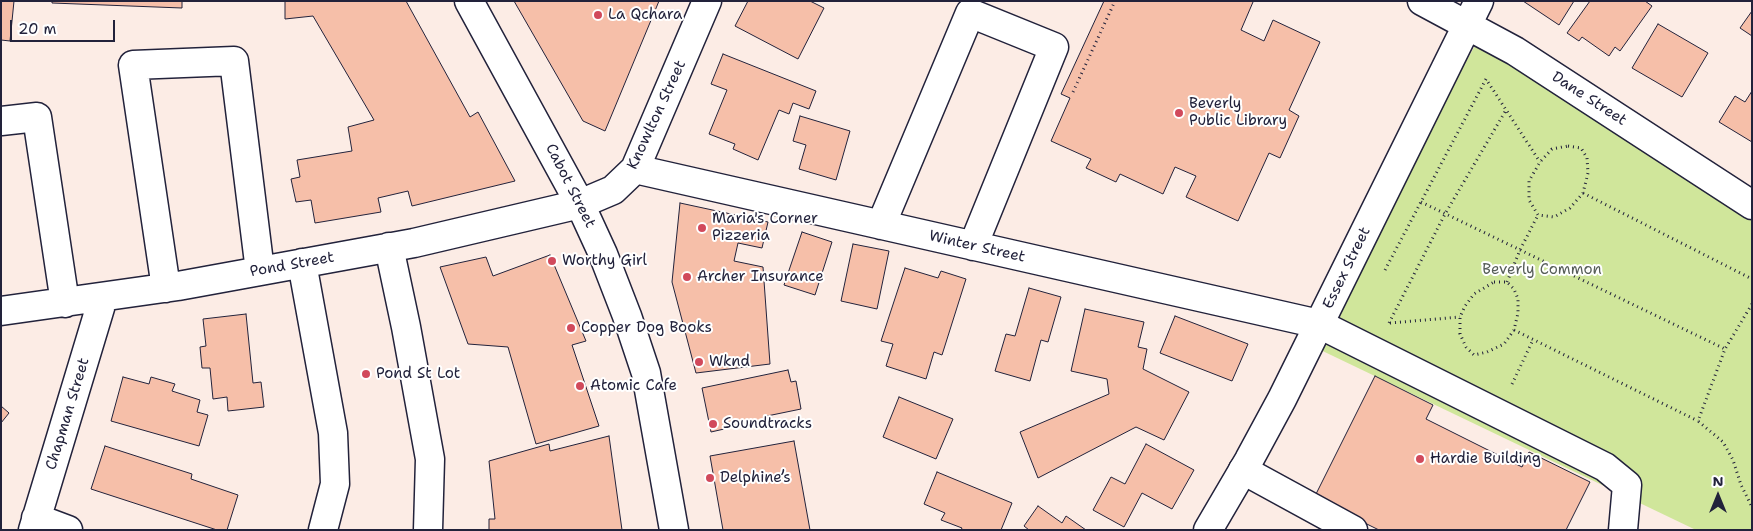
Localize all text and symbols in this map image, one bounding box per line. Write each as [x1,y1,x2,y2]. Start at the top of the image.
place label: La Qchara [608,6,682,24]
marker: La Qchara [592,9,604,21]
scale bar [12,10,118,42]
text: 20 m [18,19,57,39]
street label: Knowlton Street [624,58,690,172]
street label: Dane Street [1548,68,1630,130]
place label: Beverly Public Library [1189,95,1287,130]
marker: Beverly Public Library [1173,107,1185,119]
street label: Cabot Street [541,141,599,231]
place label: Maria's Corner Pizzeria [712,210,818,245]
marker: Maria's Corner Pizzeria [696,222,708,234]
street label: Essex Street [1319,224,1375,312]
street label: Winter Street [927,227,1027,267]
street label: Pond Street [249,249,335,281]
place label: Worthy Girl [562,252,647,270]
marker: Worthy Girl [546,255,558,267]
park label: Beverly Common [1482,261,1602,279]
place label: Archer Insurance [697,268,824,286]
marker: Archer Insurance [681,271,693,283]
place label: Copper Dog Books [581,319,712,337]
marker: Copper Dog Books [565,322,577,334]
place label: Wknd [709,353,750,371]
street label: Chapman Street [42,356,94,472]
marker: Wknd [693,356,705,368]
place label: Pond St Lot [376,365,460,383]
marker: Pond St Lot [360,368,372,380]
place label: Atomic Cafe [590,377,677,395]
marker: Atomic Cafe [574,380,586,392]
place label: Soundtracks [723,415,812,433]
marker: Soundtracks [707,418,719,430]
place label: Hardie Building [1430,450,1541,468]
marker: Hardie Building [1414,453,1426,465]
place label: Delphine’s [720,469,791,487]
north arrow [1693,471,1743,521]
marker: Delphine’s [704,472,716,484]
text: N [1712,472,1724,490]

